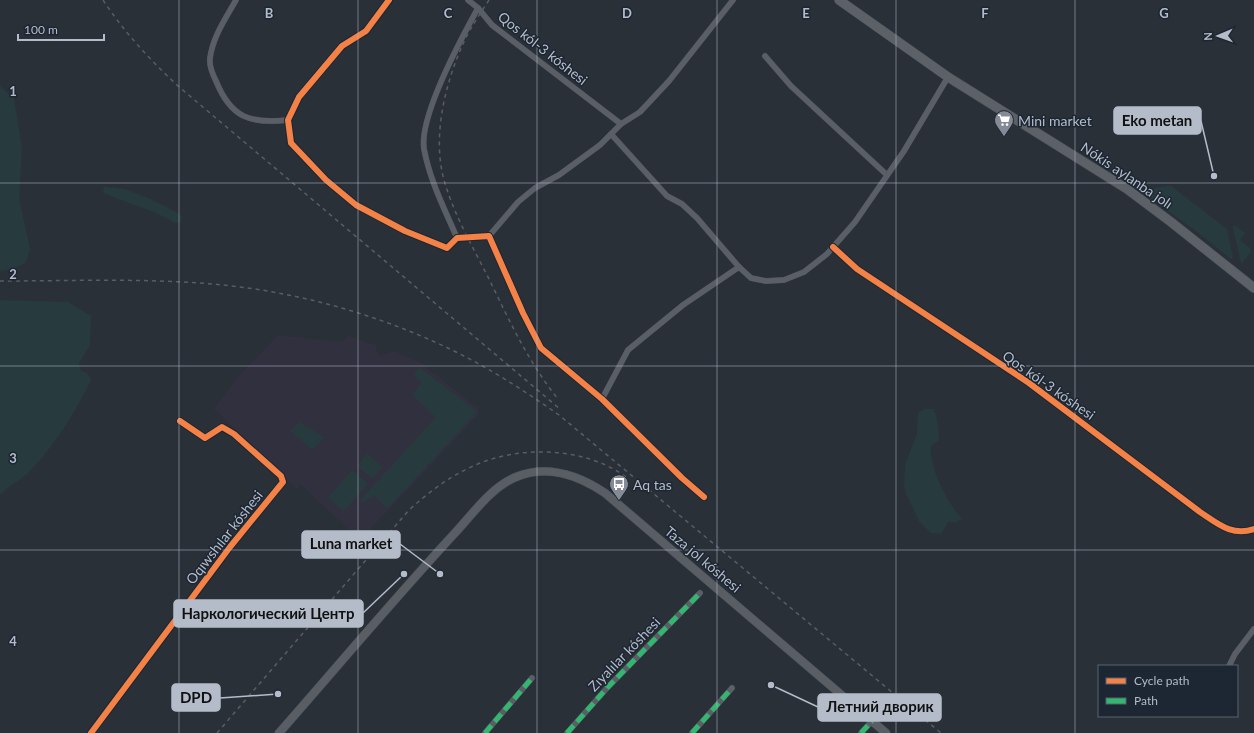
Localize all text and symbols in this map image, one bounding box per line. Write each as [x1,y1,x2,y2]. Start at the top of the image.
text: B [265,5,274,21]
text: C [444,5,453,21]
text: D [622,5,632,21]
text: E [802,5,810,21]
text: F [981,5,989,21]
text: G [1159,5,1169,21]
street label: Qos kól-3 kóshesi [495,8,591,88]
scale bar [18,16,104,42]
north arrow [1198,16,1238,56]
text: 100 m [24,22,58,37]
text: N [1201,32,1214,41]
text: 1 [9,83,17,99]
callout: Eko metan [1114,107,1201,134]
supermarket icon: Mini market [993,109,1015,137]
text: Eko metan [1122,111,1192,129]
place label: Mini market [1018,112,1092,129]
street label: Nókis aylanba jolı [1078,138,1176,212]
text: 2 [9,266,17,282]
street label: Qos kól-3 kóshesi [1000,347,1098,423]
text: 3 [9,450,17,466]
bus stop icon: Aq tas [608,473,630,501]
place label: Aq tas [633,476,672,493]
street label: Oqıwshılar kóshesi [182,487,266,587]
street label: Taza jol kóshesi [662,522,744,596]
callout: Luna market [302,531,400,558]
text: Luna market [310,534,393,552]
callout: Наркологический Центр [174,600,363,627]
text: Наркологический Центр [181,604,355,622]
street label: Zıyalılar kóshesi [584,613,664,695]
text: 4 [9,633,17,649]
legend [1098,665,1238,717]
text: Cycle path [1134,673,1189,688]
callout: DPD [172,684,220,711]
text: DPD [180,688,212,706]
text: Path [1134,693,1158,708]
callout: Летний дворик [818,694,941,721]
text: Летний дворик [825,697,935,715]

